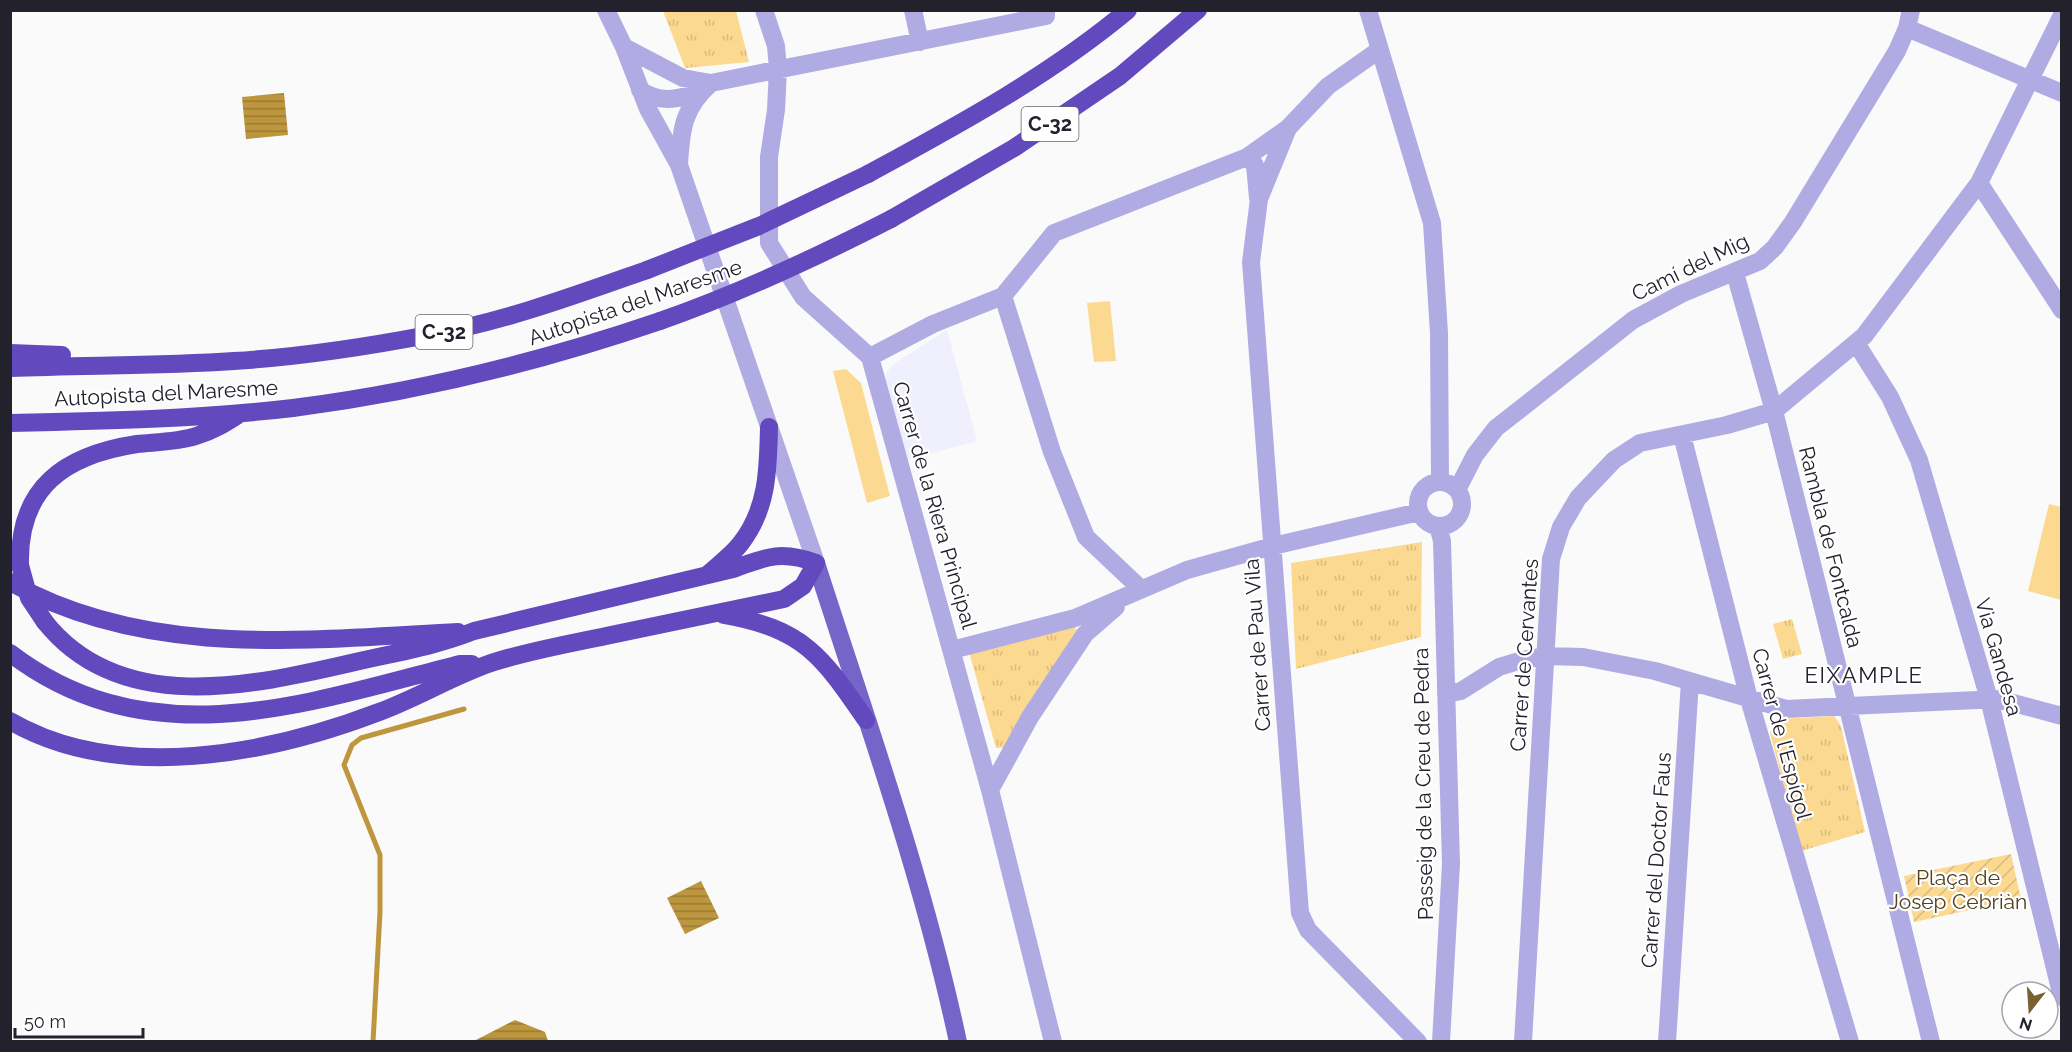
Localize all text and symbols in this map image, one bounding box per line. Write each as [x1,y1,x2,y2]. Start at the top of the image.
road number: C-32 [1022,107,1078,141]
street label: Camí del Mig [1627,228,1753,306]
street label: Autopista del Maresme [525,254,745,350]
road number: C-32 [416,315,472,349]
street label: Autopista del Maresme [53,375,279,411]
street label: Carrer de la Riera Principal [888,378,982,632]
street label: Rambla de Fontcalda [1794,444,1868,650]
street label: Carrer de Pau Vila [1238,558,1276,732]
street label: Carrer de Cervantes [1505,558,1543,752]
street label: Via Gandesa [1970,595,2028,719]
street label: Carrer de l'Espígol [1747,645,1817,823]
street label: Passeig de la Creu de Pedra [1408,648,1438,920]
district label: EIXAMPLE [1805,662,1923,688]
street label: Carrer del Doctor Faus [1636,751,1676,969]
park label: Plaça de Josep Cebriàn [1889,865,2027,914]
north arrow [2000,980,2060,1040]
scale bar [15,1001,142,1039]
text: 50 m [24,1011,66,1032]
text: N [2017,1013,2034,1035]

